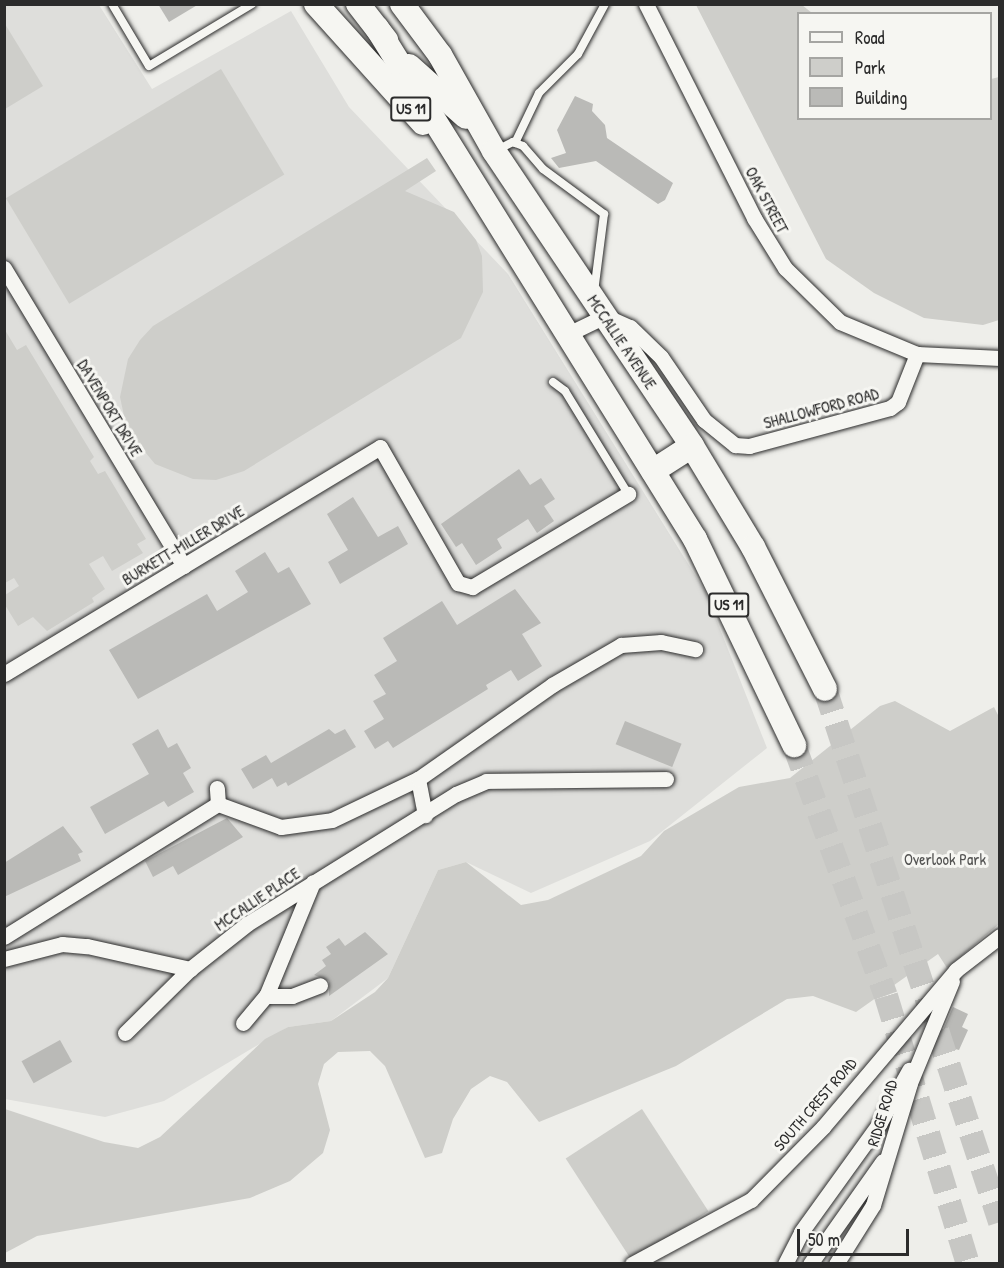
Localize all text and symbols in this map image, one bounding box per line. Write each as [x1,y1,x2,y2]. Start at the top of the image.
legend [797,12,992,120]
text: Road [855,25,885,50]
text: Park [855,55,885,80]
text: Building [855,85,907,110]
road number: US 11 [390,97,432,121]
street label: OAK STREET [742,163,792,237]
street label: MCCALLIE AVENUE [583,291,661,393]
street label: DAVENPORT DRIVE [74,356,146,460]
street label: SHALLOWFORD ROAD [761,383,881,433]
street label: BURKETT-MILLER DRIVE [119,501,247,589]
road number: US 11 [708,593,750,617]
park label: Overlook Park [904,849,986,869]
street label: MCCALLIE PLACE [211,863,303,935]
street label: SOUTH CREST ROAD [769,1054,861,1154]
street label: RIDGE ROAD [863,1077,901,1149]
scale bar [800,1217,912,1255]
text: 50 m [808,1227,840,1252]

